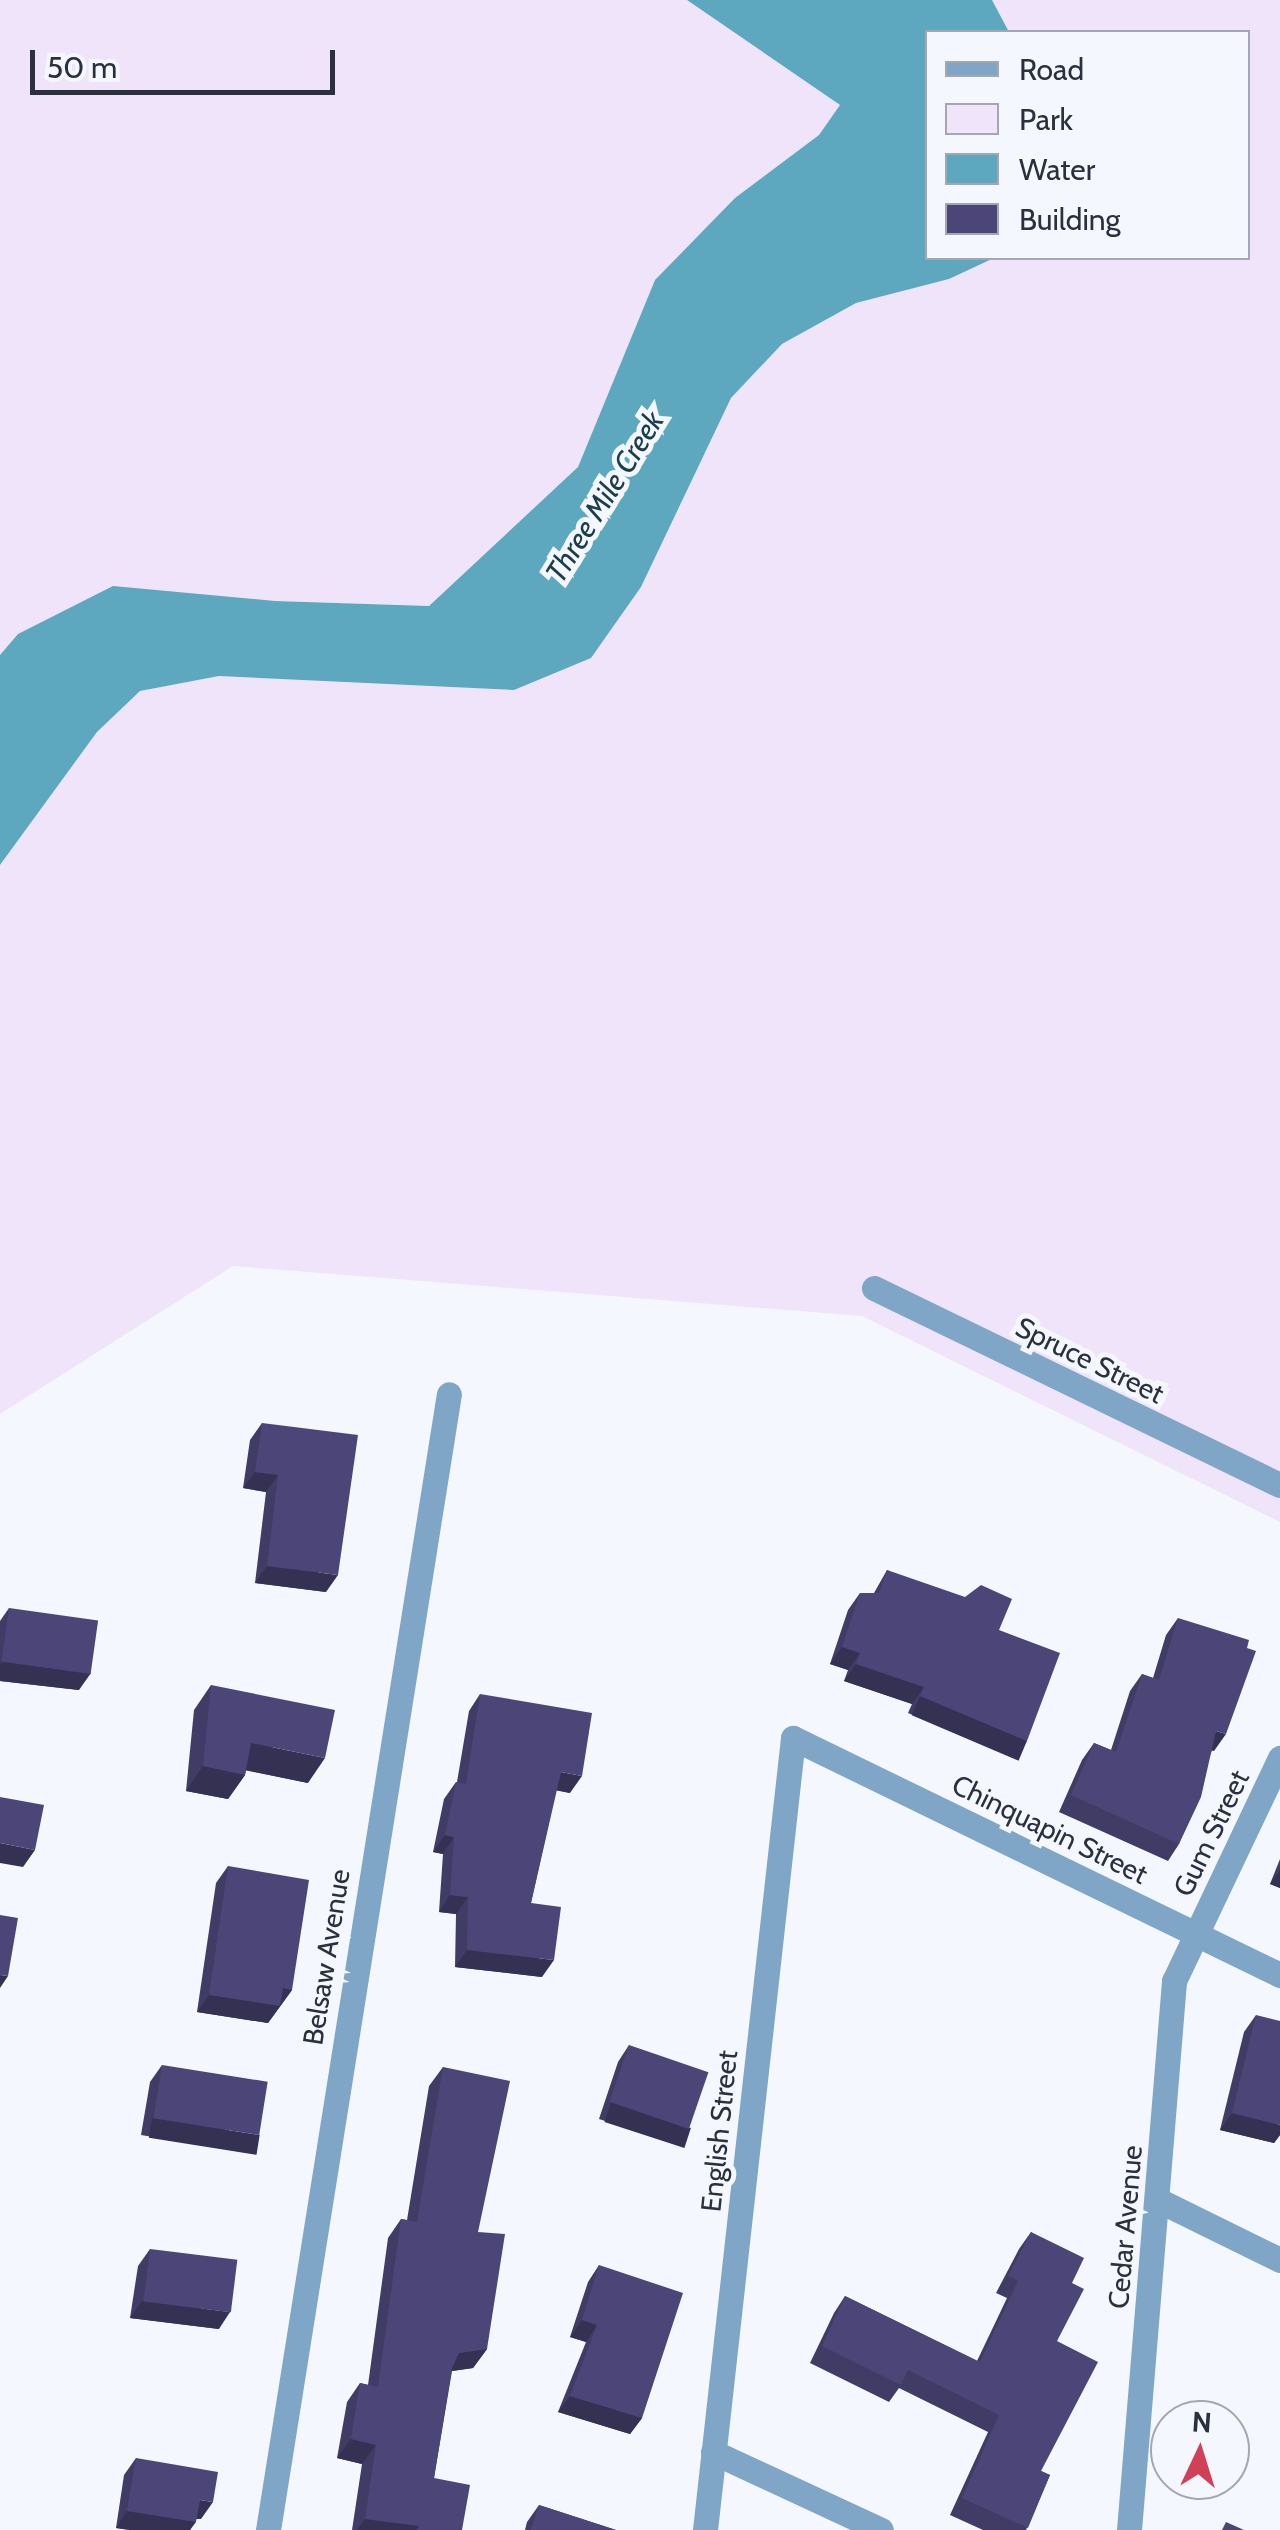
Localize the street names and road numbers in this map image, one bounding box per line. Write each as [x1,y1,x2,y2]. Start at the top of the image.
street label: Spruce Street [1011,1310,1169,1410]
street label: Gum Street [1166,1764,1256,1902]
street label: Chinquapin Street [947,1767,1153,1891]
street label: Belsaw Avenue [296,1867,356,2047]
street label: English Street [694,2048,744,2214]
street label: Cedar Avenue [1101,2144,1149,2310]

